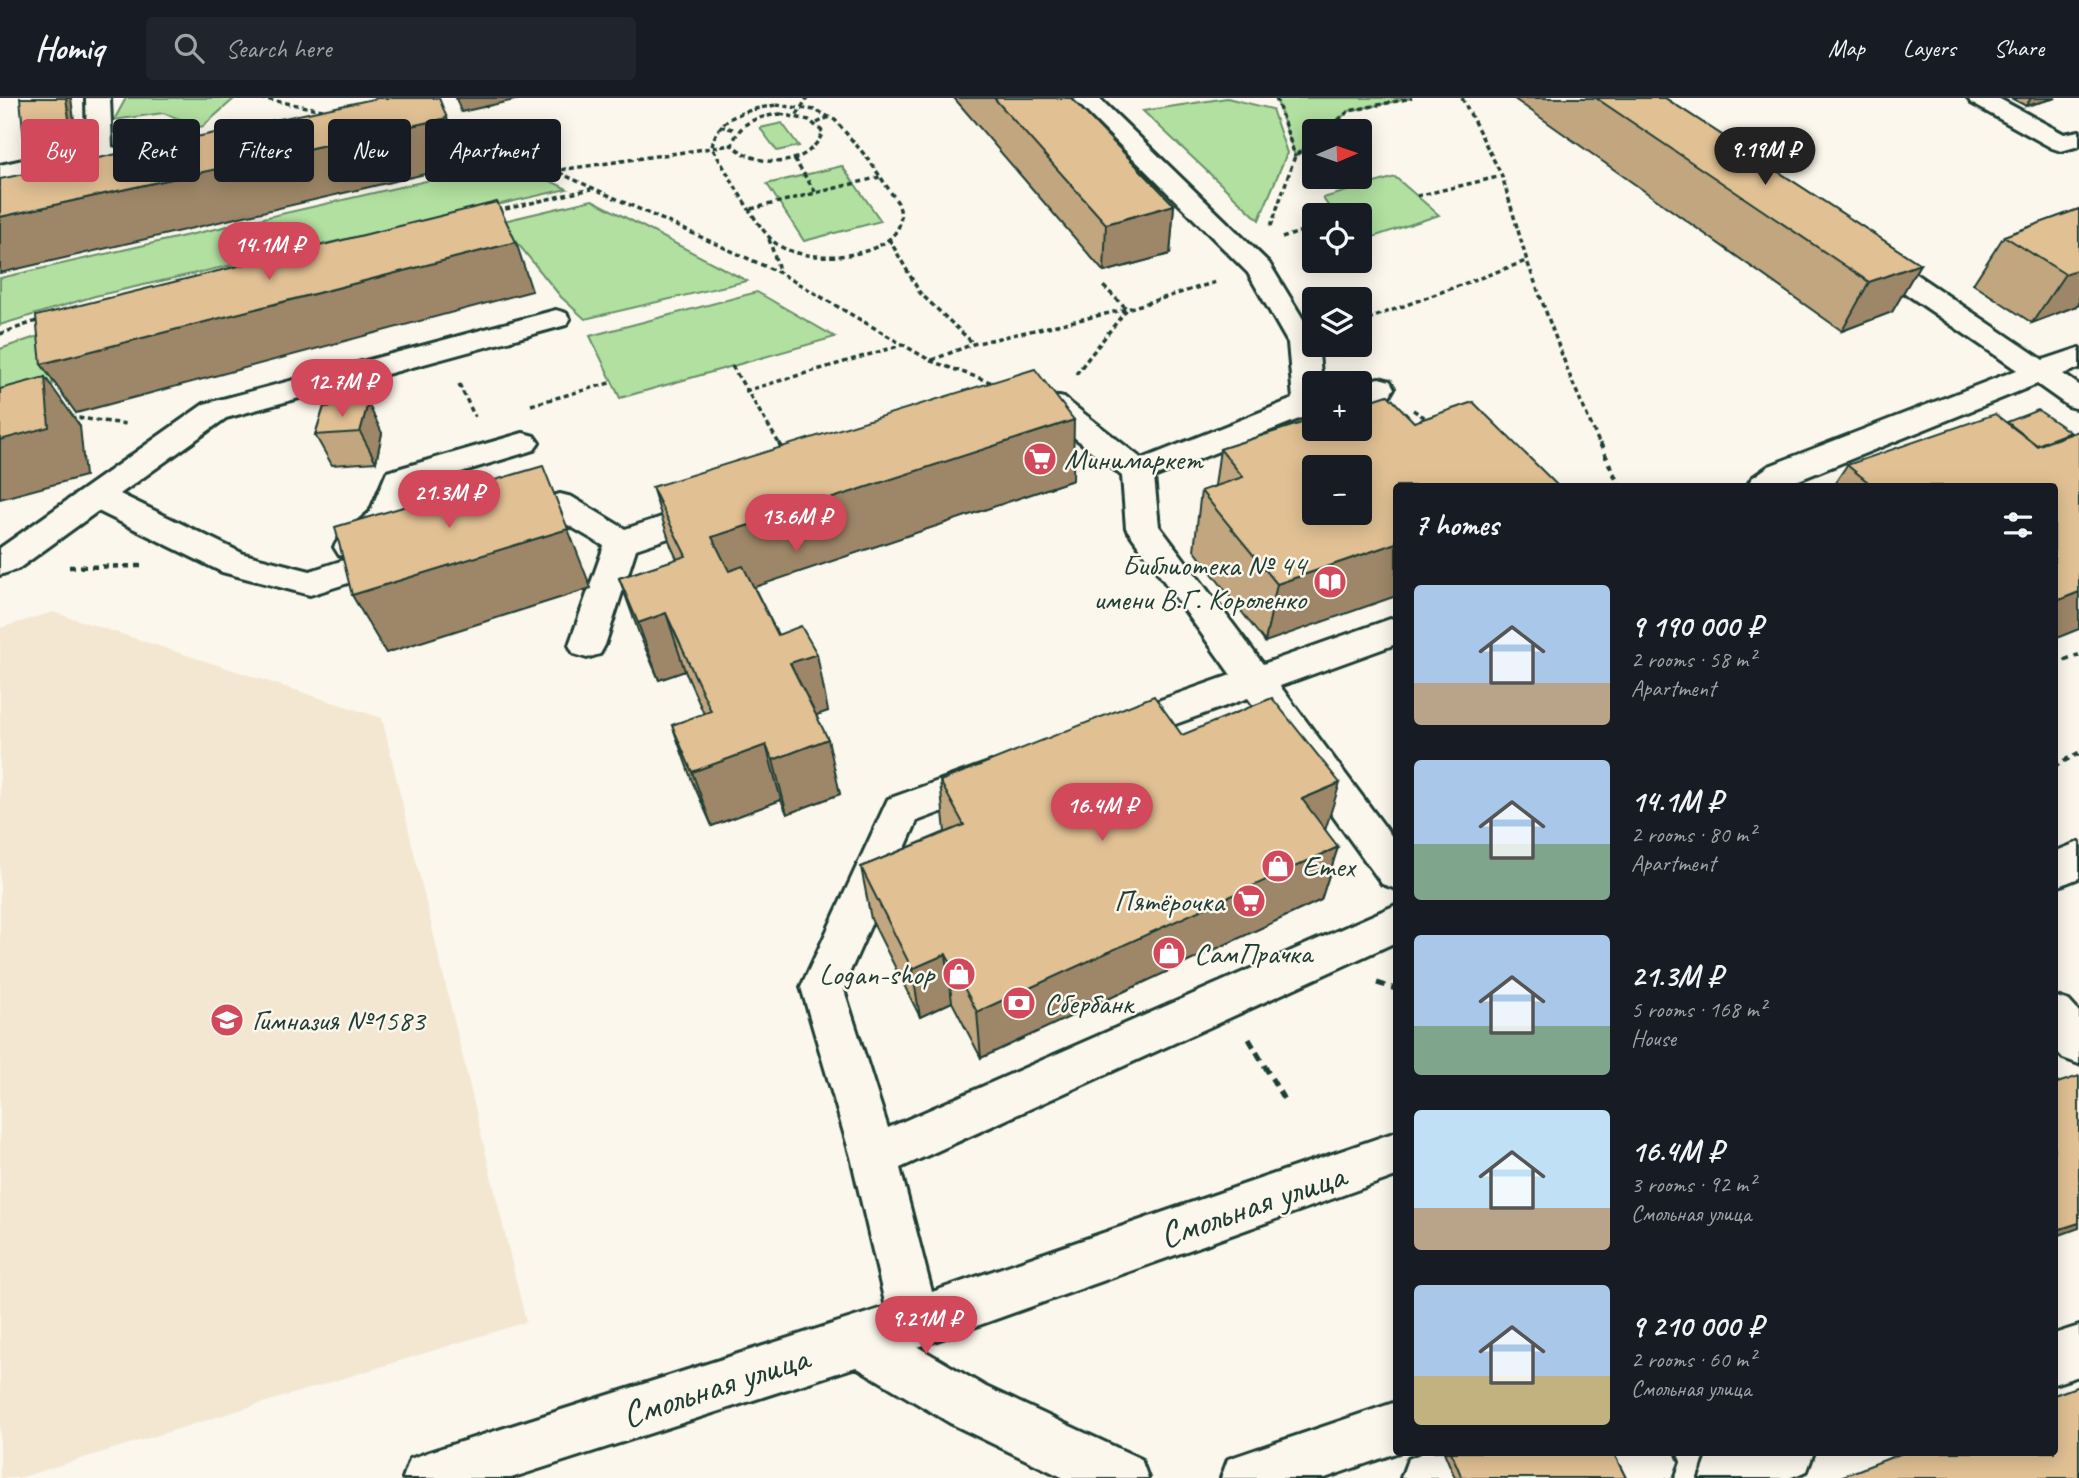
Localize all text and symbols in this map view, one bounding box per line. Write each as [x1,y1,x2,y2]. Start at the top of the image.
search box [146,17,636,80]
text: Homiq [35,27,104,69]
icon: search [170,29,208,67]
text: Search here [226,32,331,65]
text: Map [1828,33,1865,63]
text: Layers [1903,33,1956,63]
text: Share [1994,33,2044,63]
chip: Buy [21,119,99,182]
chip: Rent [113,119,200,182]
chip: Filters [214,119,314,182]
chip: New [328,119,411,182]
chip: Apartment [425,119,561,182]
north arrow [1302,119,1372,189]
map controls [1302,119,1372,525]
pin: 9.19M ₽ [1700,127,1830,187]
text: 9.19M ₽ [1730,135,1800,164]
button: locate [1302,203,1372,273]
pin: 14.1M ₽ [204,222,334,282]
text: 14.1M ₽ [234,230,304,259]
button: layers [1302,287,1372,357]
pin: 12.7M ₽ [277,360,407,419]
text: 12.7M ₽ [307,367,377,396]
button: + [1302,371,1372,441]
supermarket icon: Минимаркет [1021,440,1059,478]
place label: Минимаркет [1064,440,1204,478]
button: − [1302,455,1372,525]
pin: 21.3M ₽ [384,470,514,530]
text: 21.3M ₽ [414,478,484,507]
pin: 13.6M ₽ [731,494,861,554]
text: 13.6M ₽ [761,502,831,531]
text: 7 homes [1414,506,1499,544]
icon: filters [1999,506,2037,544]
place label: Библиотека № 44 имени В.Г. Короленко [1093,546,1308,618]
library icon: Библиотека № 44 имени В.Г. Короленко [1311,563,1349,601]
text: 9 190 000 ₽ [1631,607,1762,645]
icon: home [1470,613,1554,697]
text: 2 rooms · 58 m² [1631,645,1755,674]
text: Apartment [1631,674,1716,703]
text: 14.1M ₽ [1631,782,1722,820]
pin: 16.4M ₽ [1037,784,1167,843]
icon: home [1470,788,1554,872]
text: 16.4M ₽ [1067,791,1137,820]
text: 2 rooms · 80 m² [1631,820,1755,849]
shop icon: Emex [1259,847,1297,885]
place label: Emex [1302,847,1357,885]
text: Apartment [1631,849,1716,878]
place label: Пятёрочка [1114,882,1226,920]
supermarket icon: Пятёрочка [1230,882,1268,920]
shop icon: СамПрачка [1150,934,1188,972]
place label: СамПрачка [1194,934,1314,972]
place label: Logan-shop [819,955,936,993]
shop icon: Logan-shop [940,955,978,993]
text: 21.3M ₽ [1631,957,1722,995]
icon: home [1470,963,1554,1047]
bank icon: Сбербанк [1000,984,1038,1022]
place label: Сбербанк [1044,984,1135,1022]
text: 5 rooms · 168 m² [1631,995,1766,1024]
school or university icon: Гимназия №1583 [208,1001,246,1039]
place label: Гимназия №1583 [252,1001,427,1039]
text: House [1631,1024,1676,1053]
text: 16.4M ₽ [1631,1132,1723,1170]
icon: home [1470,1138,1554,1222]
street label: Смольная улица [1153,1150,1354,1259]
text: 3 rooms · 92 m² [1631,1170,1755,1199]
text: Смольная улица [1631,1199,1751,1228]
pin: 9.21M ₽ [861,1296,991,1356]
text: 9.21M ₽ [891,1304,961,1333]
text: 9 210 000 ₽ [1631,1307,1762,1345]
icon: home [1470,1313,1554,1397]
street label: Смольная улица [616,1333,817,1438]
text: 2 rooms · 60 m² [1631,1345,1755,1374]
text: Смольная улица [1631,1374,1751,1403]

